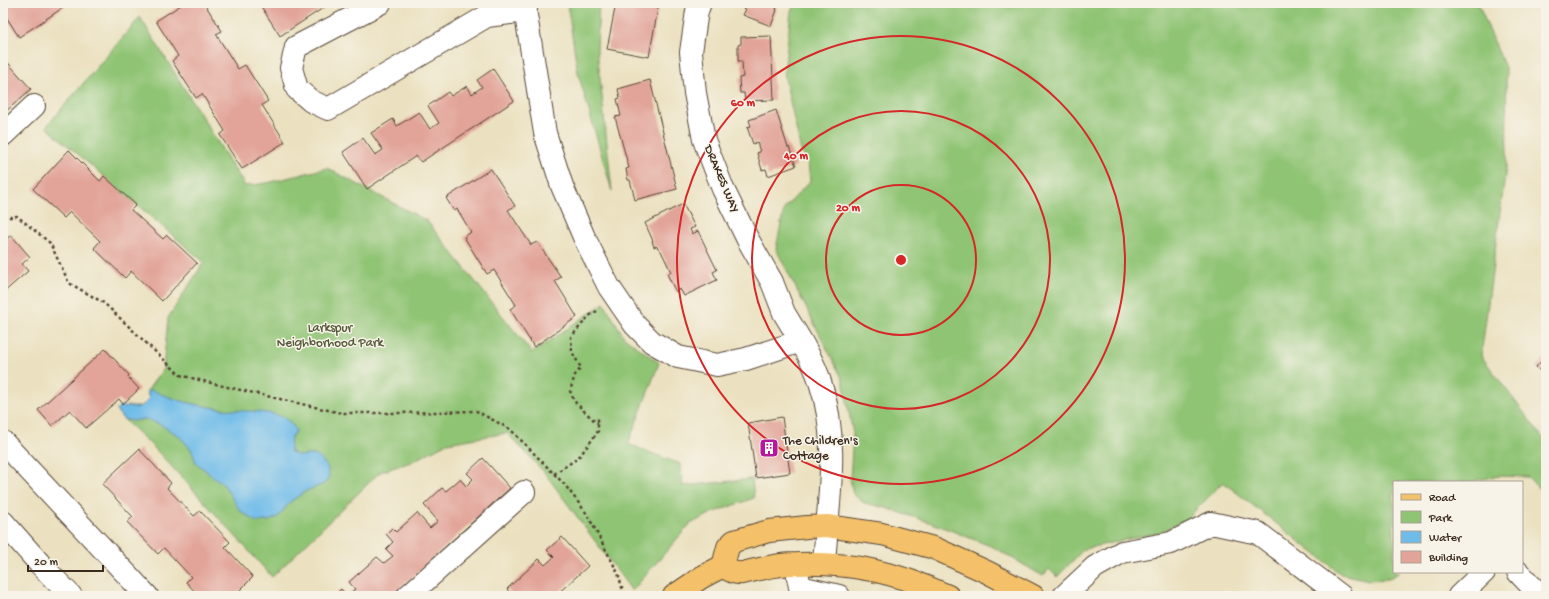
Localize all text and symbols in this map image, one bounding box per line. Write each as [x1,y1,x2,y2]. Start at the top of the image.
text: 60 m [731,97,756,111]
street label: DRAKES WAY [700,142,742,215]
text: 40 m [783,150,808,164]
text: 20 m [836,202,861,216]
centre of rings [894,253,908,267]
park label: Larkspur Neighborhood Park [277,321,384,351]
place label: The Children's Cottage [782,434,859,464]
building icon: The Children's Cottage [758,437,780,459]
legend [1393,481,1523,573]
text: Road [1429,492,1456,506]
text: Park [1428,512,1454,526]
text: Water [1429,532,1463,546]
scale bar [28,547,103,573]
text: Building [1428,552,1468,566]
text: 20 m [34,556,59,570]

